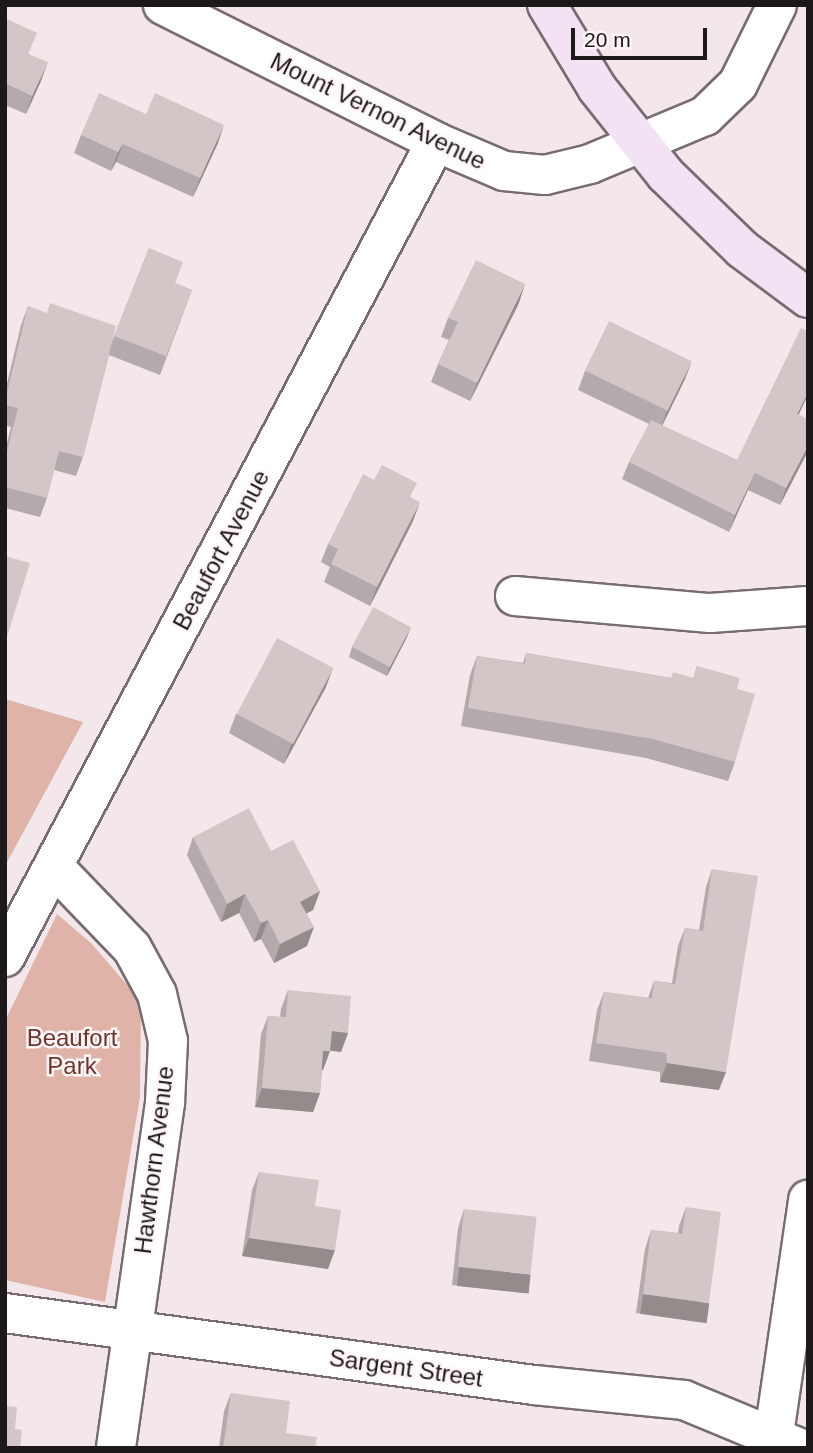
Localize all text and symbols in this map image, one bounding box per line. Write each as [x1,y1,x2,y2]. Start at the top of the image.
scale bar [575,14,712,58]
text: 20 m [584,28,631,51]
street label: Mount Vernon Avenue [265,46,491,176]
street label: Beaufort Avenue [166,464,276,636]
park label: Beaufort Park [27,1024,117,1080]
street label: Hawthorn Avenue [128,1064,180,1256]
street label: Sargent Street [327,1343,485,1393]

